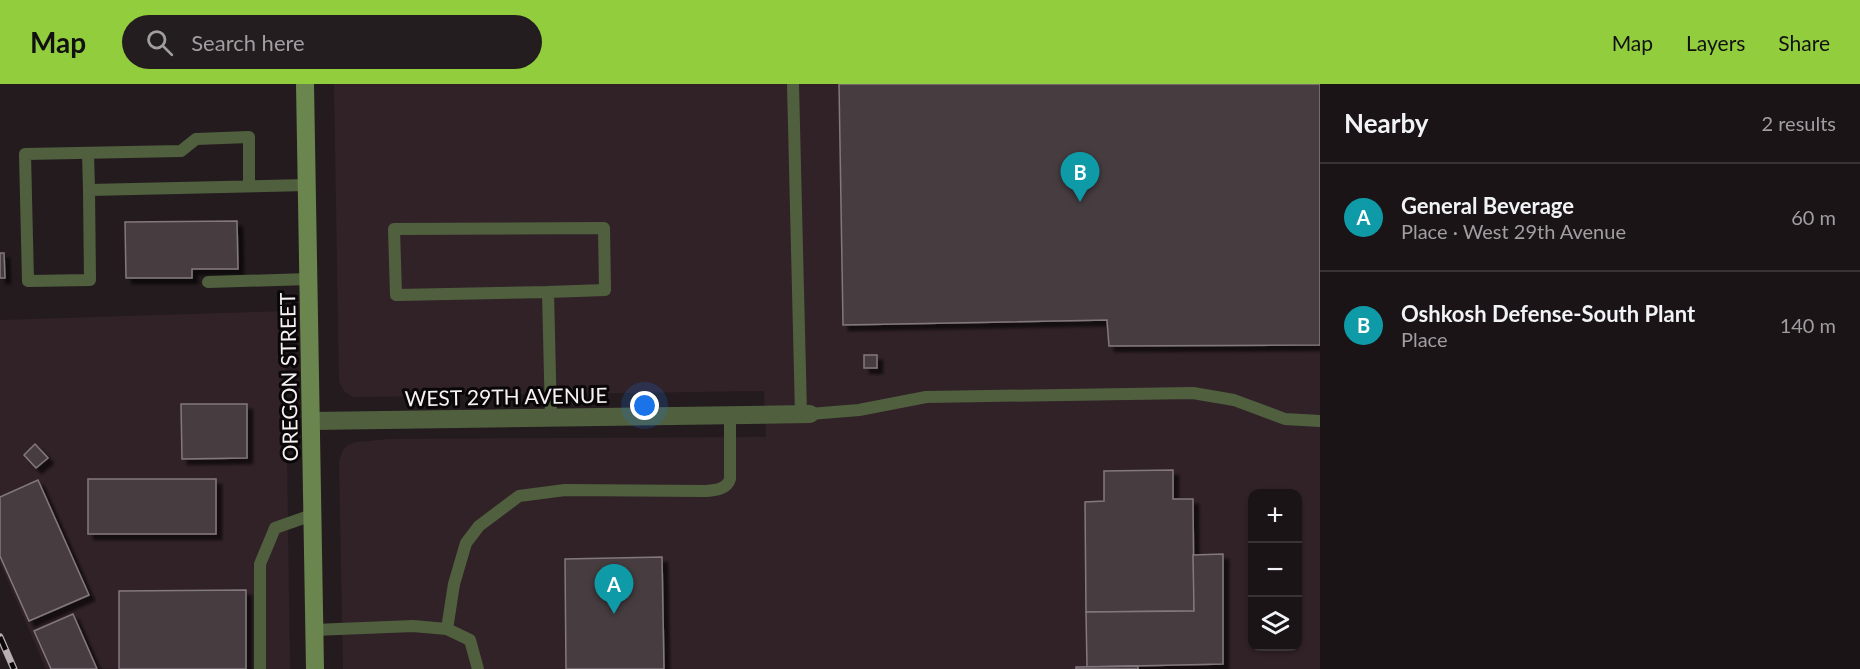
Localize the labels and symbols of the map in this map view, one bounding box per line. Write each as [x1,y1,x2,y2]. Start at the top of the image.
pin: B [1060,152,1100,202]
street label: OREGON STREET [274,292,302,462]
street label: WEST 29TH AVENUE [404,382,608,410]
your location [630,391,659,420]
pin: A [594,564,634,614]

